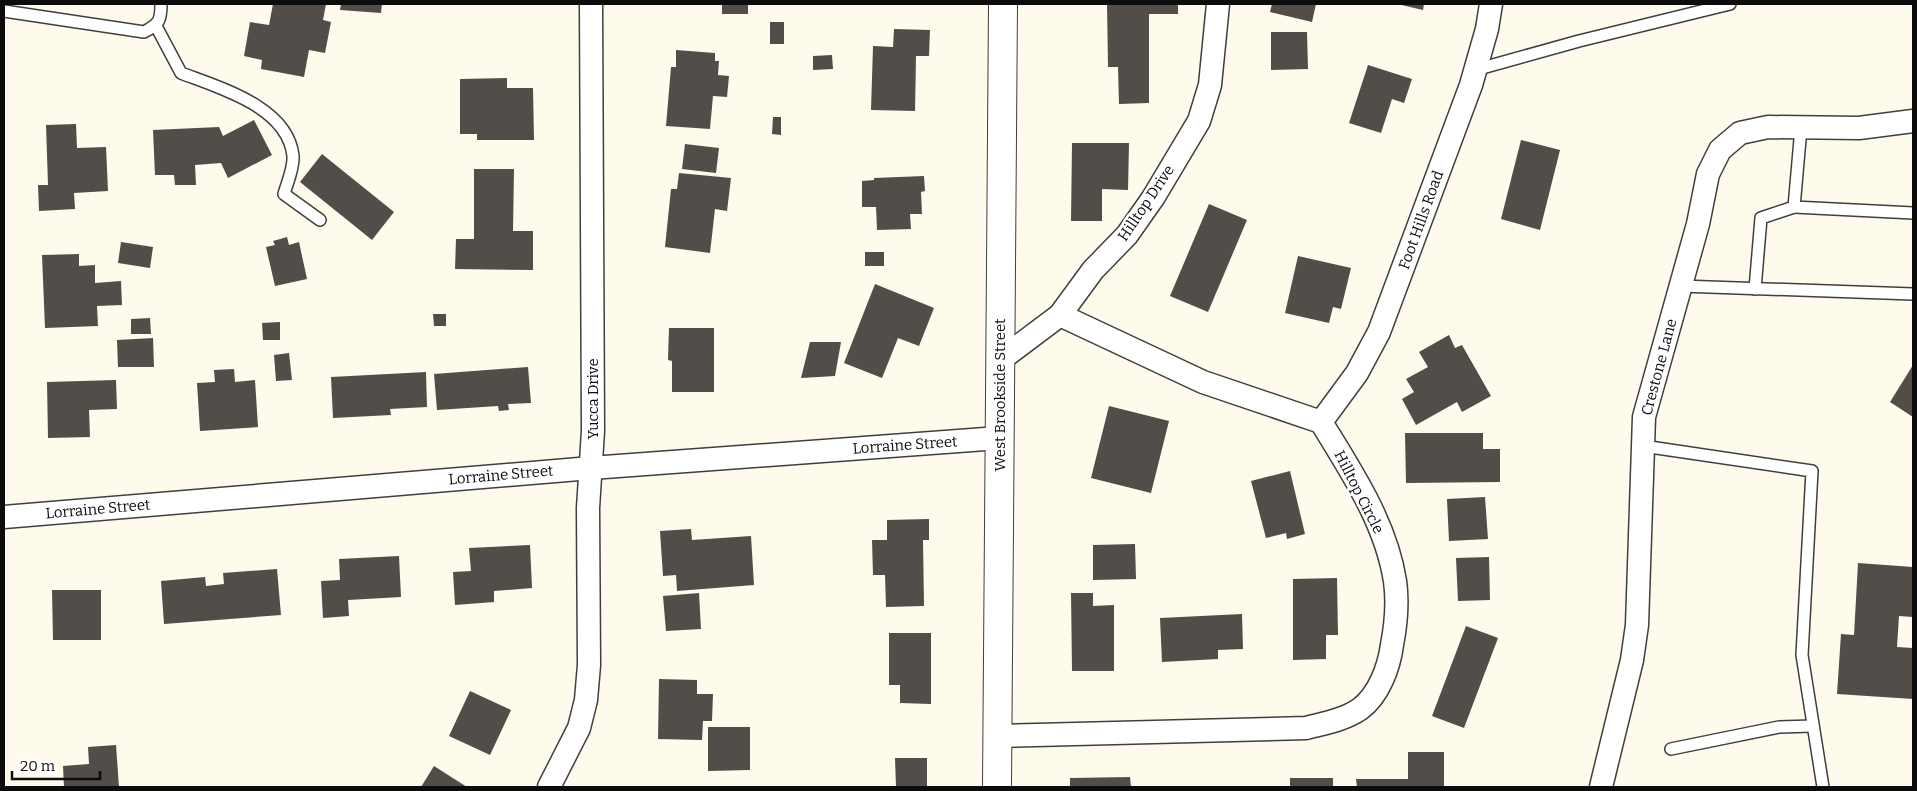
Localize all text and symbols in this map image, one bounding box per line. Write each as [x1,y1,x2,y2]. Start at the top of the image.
street label: Hilltop Drive [1114,162,1178,244]
street label: Foot Hills Road [1395,168,1447,272]
street label: Crestone Lane [1637,317,1681,417]
street label: West Brookside Street [991,318,1009,472]
street label: Yucca Drive [584,358,602,440]
street label: Lorraine Street [852,432,959,458]
street label: Hilltop Circle [1330,447,1388,537]
street label: Lorraine Street [448,461,555,489]
street label: Lorraine Street [45,495,152,523]
scale bar [12,748,100,780]
text: 20 m [20,757,56,775]

